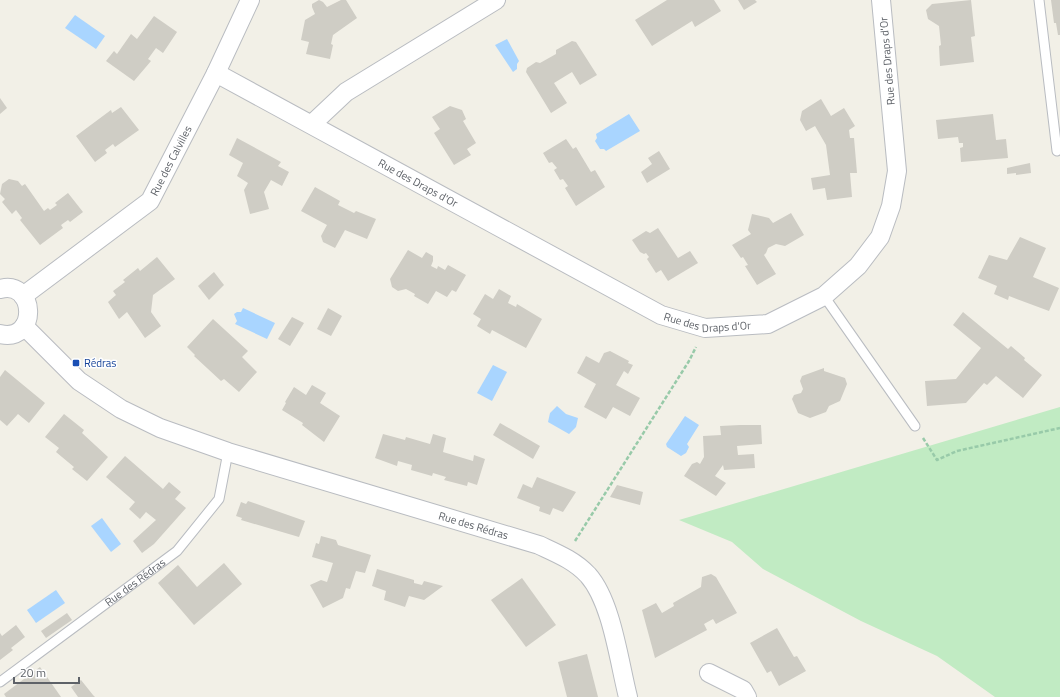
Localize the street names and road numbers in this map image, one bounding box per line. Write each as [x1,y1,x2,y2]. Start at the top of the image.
street label: Rue des Draps d'Or [875,16,899,106]
street label: Rue des Calvilles [146,123,196,199]
street label: Rue des Draps d'Or [375,155,461,211]
street label: Rue des Draps d'Or [662,308,751,336]
street label: Rue des Rédras [437,507,510,543]
street label: Rue des Rédras [101,554,169,610]

